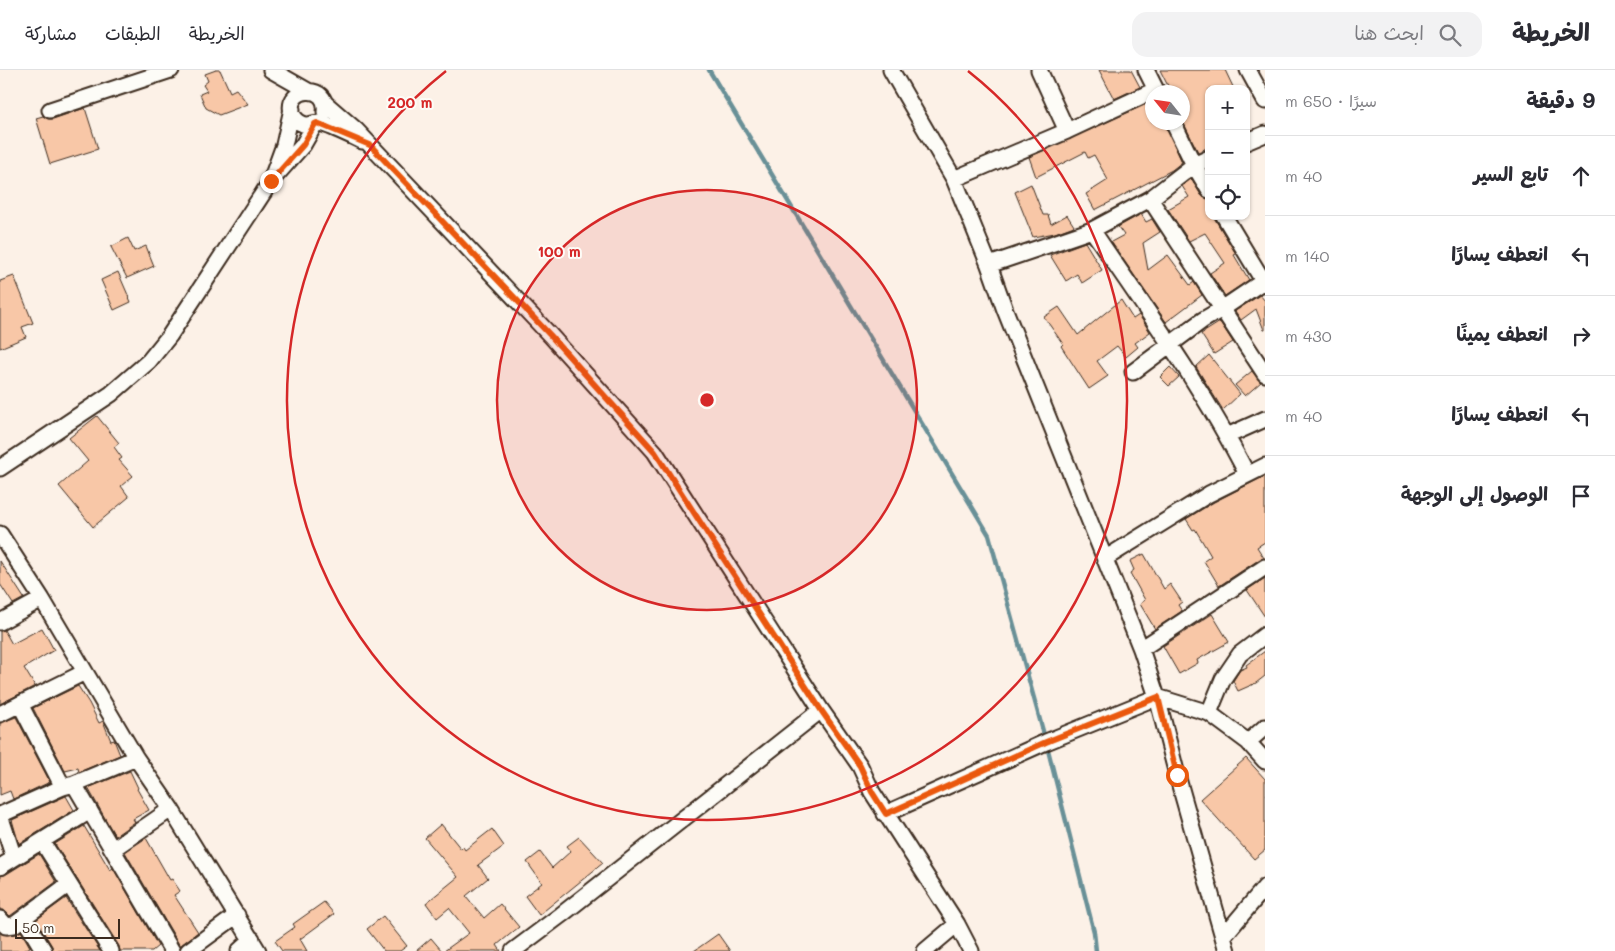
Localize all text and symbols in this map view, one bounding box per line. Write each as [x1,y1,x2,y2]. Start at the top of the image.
search box [1132,12,1482,57]
text: الخريطة [1512,16,1590,47]
text: ابحث هنا [1354,20,1424,45]
text: مشاركة [25,21,77,45]
text: الطبقات [105,21,161,45]
text: الخريطة [189,21,245,45]
icon: search [1436,21,1464,49]
north arrow [1145,85,1190,130]
map controls [1205,85,1250,220]
button: + [1205,85,1250,130]
text: 9 دقيقة [1526,86,1595,113]
text: سيرًا · 650 m [1285,90,1377,111]
text: 200 m [388,92,433,112]
button: − [1205,130,1250,175]
text: تابع السير [1473,161,1548,186]
icon: ahead [1567,162,1595,190]
text: 40 m [1285,165,1322,186]
route end [260,170,283,193]
button: locate [1205,175,1250,220]
text: 100 m [537,241,581,261]
text: انعطف يسارًا [1451,241,1548,266]
icon: left [1567,242,1595,270]
text: 140 m [1285,245,1329,266]
text: انعطف يمينًا [1456,321,1548,346]
icon: right [1567,322,1595,350]
text: 430 m [1285,325,1332,346]
centre of rings [698,391,716,409]
text: انعطف يسارًا [1451,401,1548,426]
icon: left [1567,402,1595,430]
text: 40 m [1285,405,1322,426]
text: الوصول إلى الوجهة [1401,481,1548,506]
icon: arrive [1567,482,1595,510]
route start [1166,764,1189,787]
scale bar [15,916,120,939]
text: 50 m [22,918,54,937]

